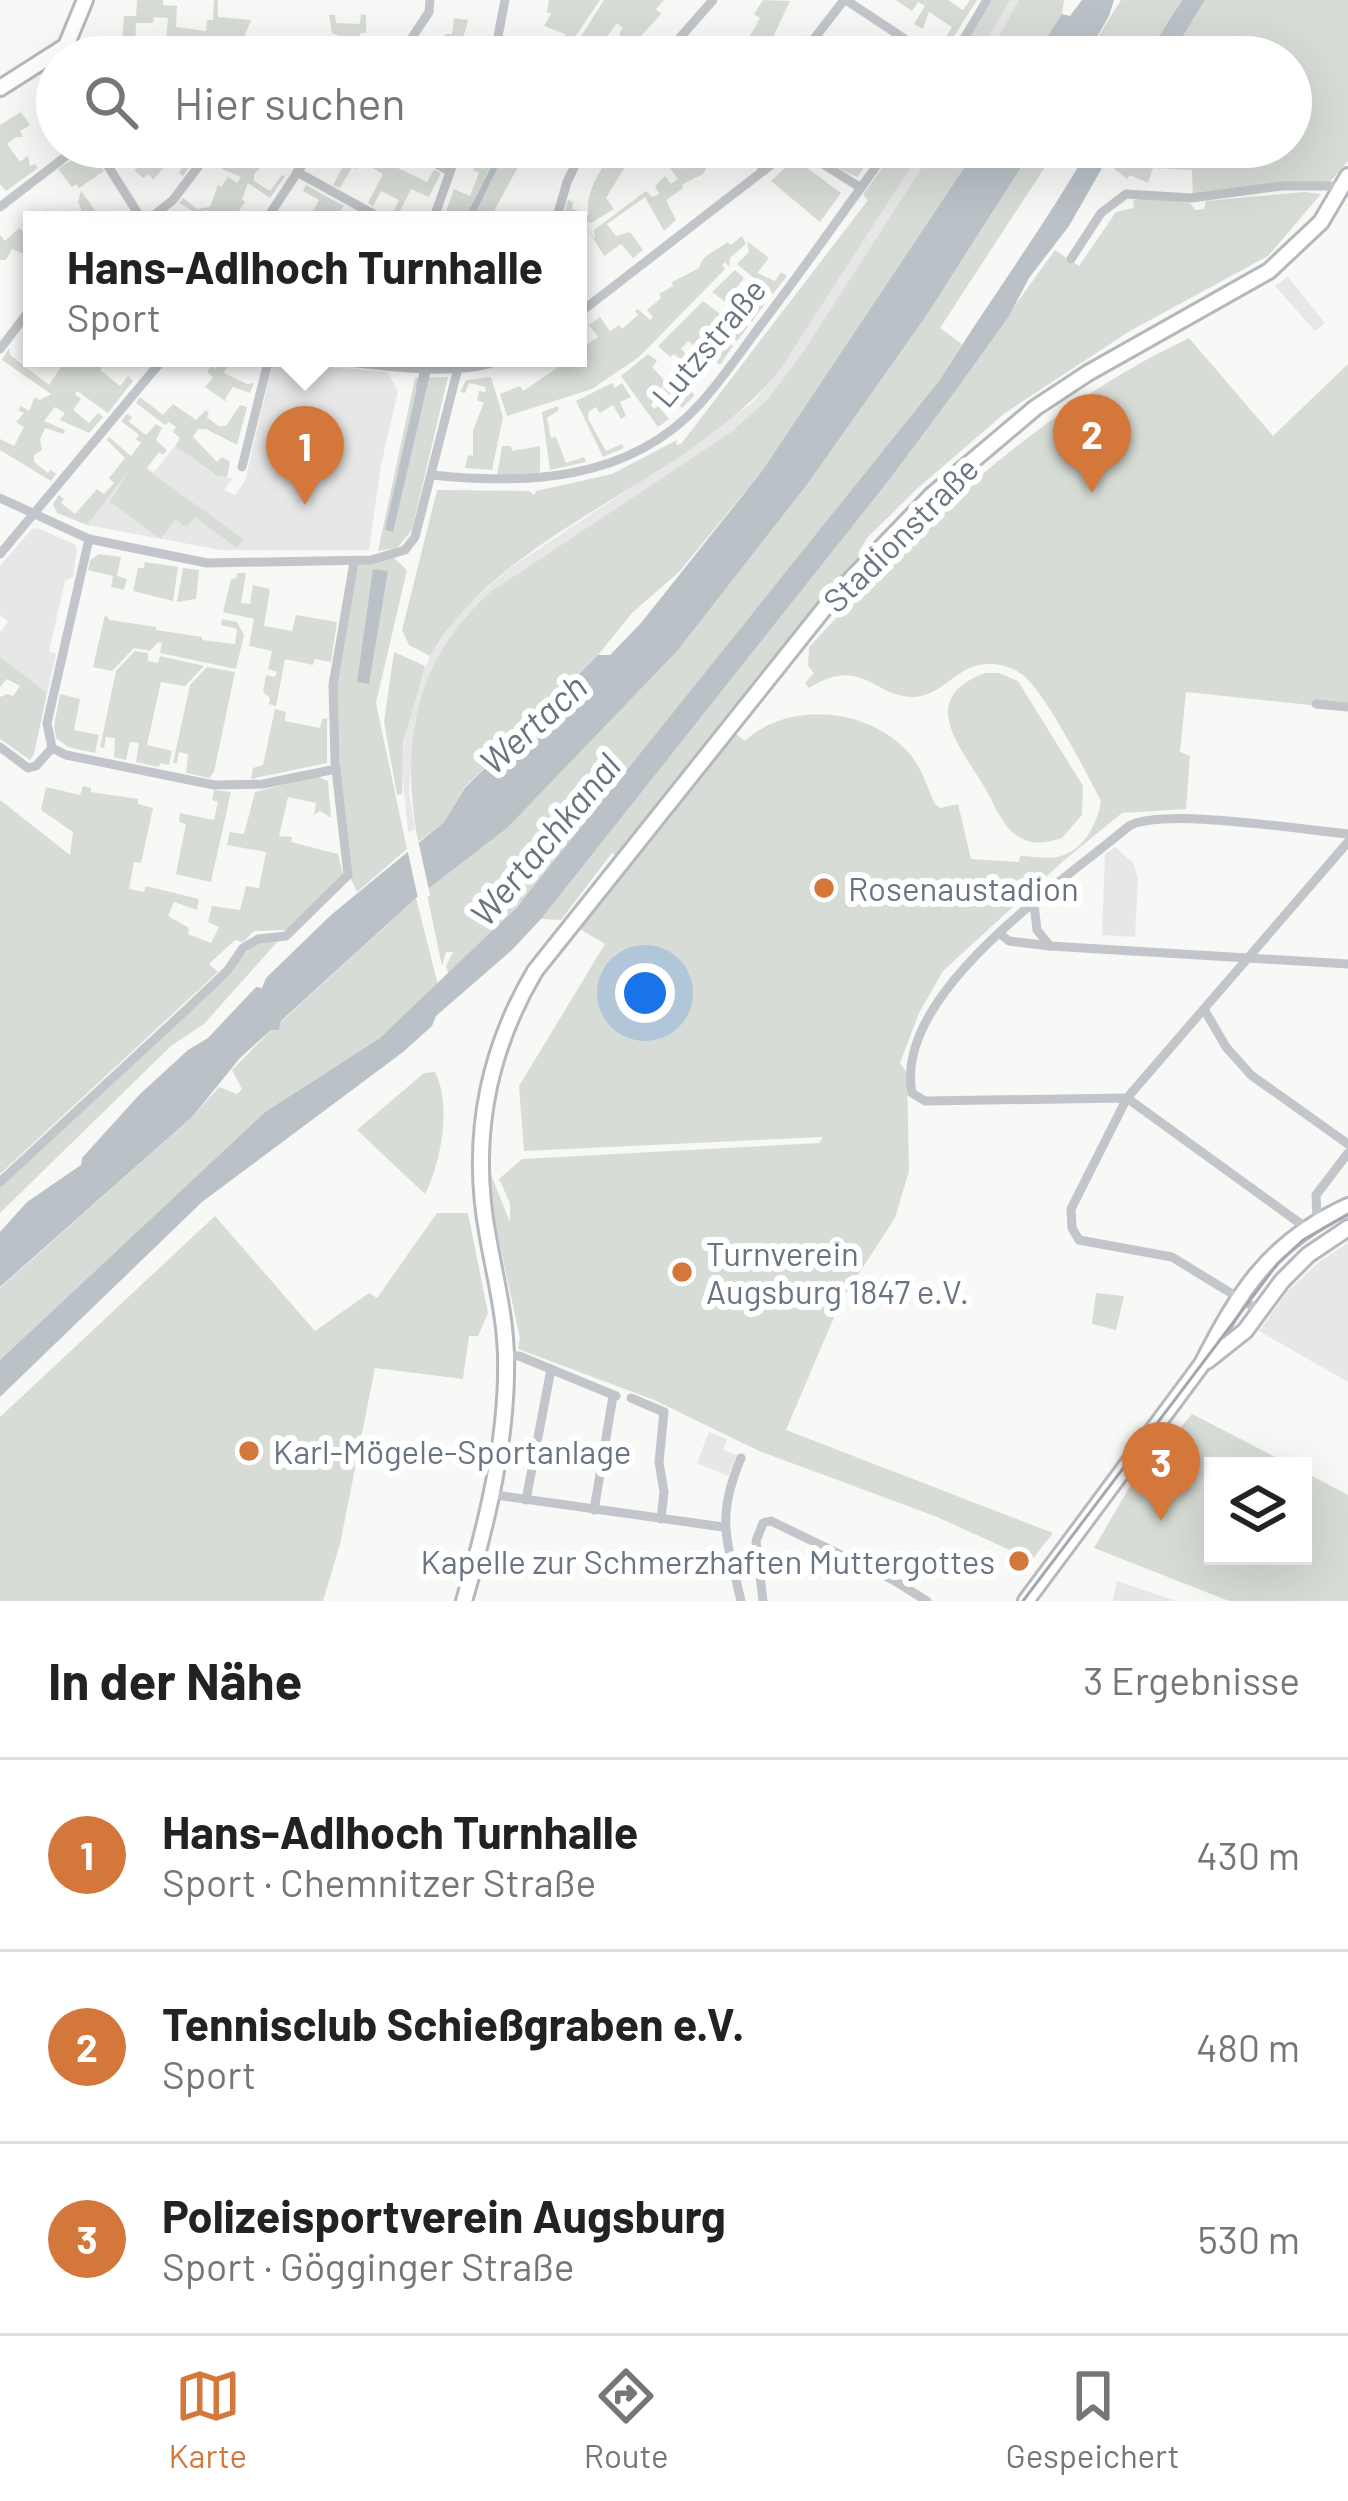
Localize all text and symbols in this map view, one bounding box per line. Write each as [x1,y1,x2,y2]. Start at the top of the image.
search box [36,36,1312,168]
icon: search [78,69,144,135]
text: Hier suchen [174,75,406,129]
popup [23,211,587,367]
text: Hans-Adlhoch Turnhalle [67,239,543,293]
street label: Lutzstraße [643,269,773,415]
text: Sport [67,293,161,340]
pin: 2 [1053,394,1131,493]
pin: 1 [266,406,344,505]
street label: Stadionstraße [814,448,986,620]
water label: Wertach [470,664,594,782]
water label: Wertachkanal [460,744,628,934]
place label: Rosenaustadion [848,868,1079,908]
marker: Rosenaustadion [811,875,837,901]
your location [615,963,675,1023]
place label: Turnverein Augsburg 1847 e.V. [706,1233,969,1311]
marker: Turnverein Augsburg 1847 e.V. [669,1259,695,1285]
pin: 3 [1122,1422,1200,1521]
place label: Karl-Mögele-Sportanlage [273,1431,631,1471]
marker: Karl-Mögele-Sportanlage [236,1438,262,1464]
map controls [1204,1457,1312,1565]
button: layers [1204,1457,1312,1565]
place label: Kapelle zur Schmerzhaften Muttergottes [420,1541,995,1581]
marker: Kapelle zur Schmerzhaften Muttergottes [1006,1548,1032,1574]
text: In der Nähe [48,1649,302,1710]
text: 3 Ergebnisse [1083,1656,1300,1703]
text: Hans-Adlhoch Turnhalle [162,1804,638,1858]
text: 1 [80,1831,94,1878]
text: 430 m [1196,1831,1300,1878]
text: Sport · Chemnitzer Straße [162,1858,596,1905]
text: Tennisclub Schießgraben e.V. [162,1996,744,2050]
text: 2 [76,2023,98,2070]
text: 480 m [1196,2023,1300,2070]
text: Sport [162,2050,256,2097]
text: Polizeisportverein Augsburg [162,2188,726,2242]
text: 3 [76,2215,98,2262]
text: 530 m [1198,2215,1300,2262]
text: Sport · Gögginger Straße [162,2242,575,2289]
tab: Karte [168,2363,247,2475]
tab: Route [584,2363,669,2475]
tab: Gespeichert [1005,2363,1180,2475]

